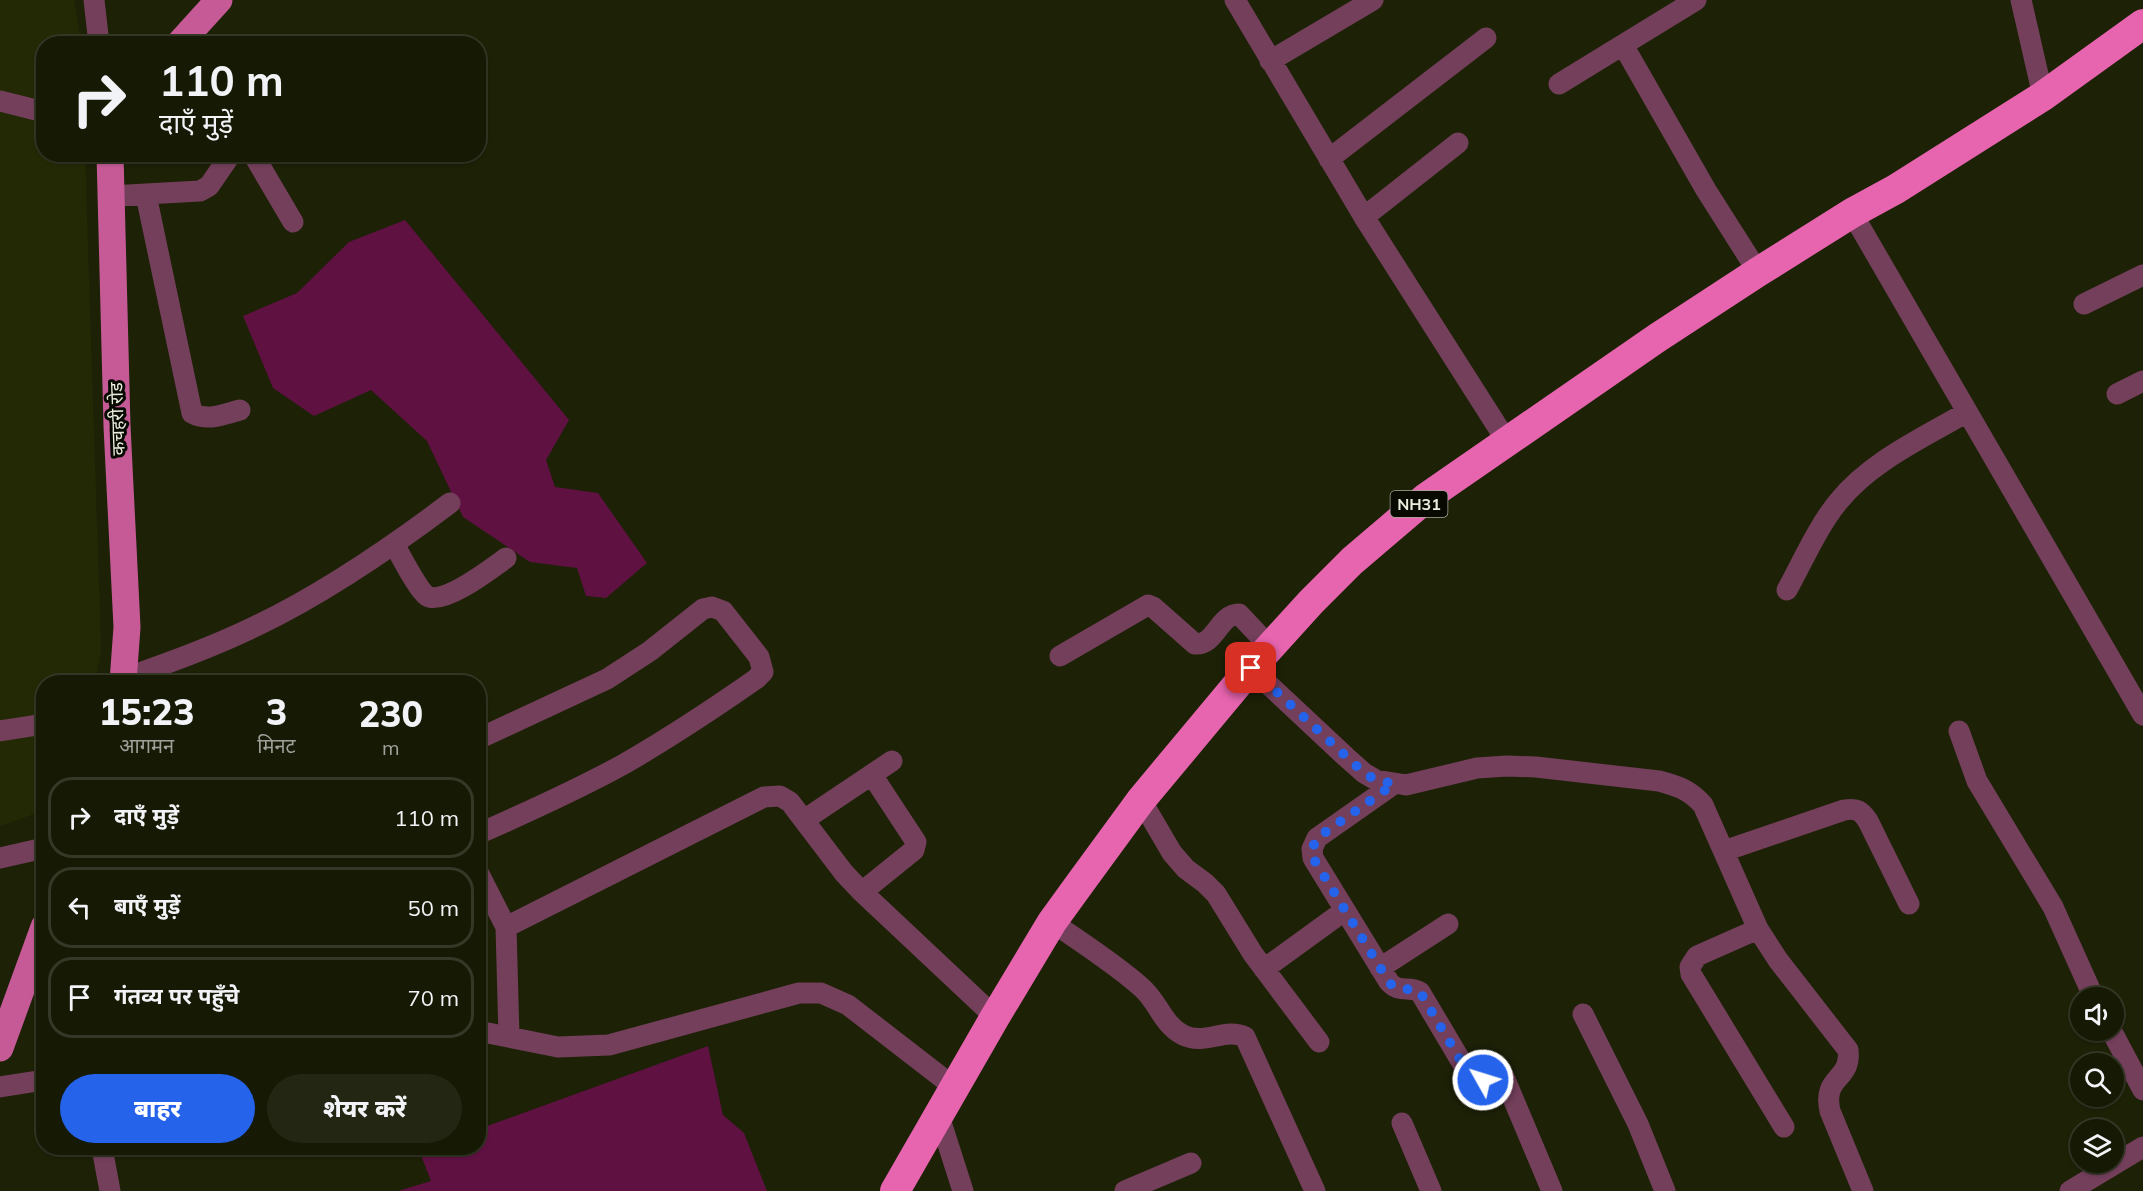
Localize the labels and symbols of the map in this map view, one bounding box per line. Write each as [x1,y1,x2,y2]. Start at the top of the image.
street label: कचहरी रोड [104,382,130,456]
road number: NH31 [1390,491,1448,517]
pin [1225,642,1276,693]
position arrow [1451,1048,1515,1112]

